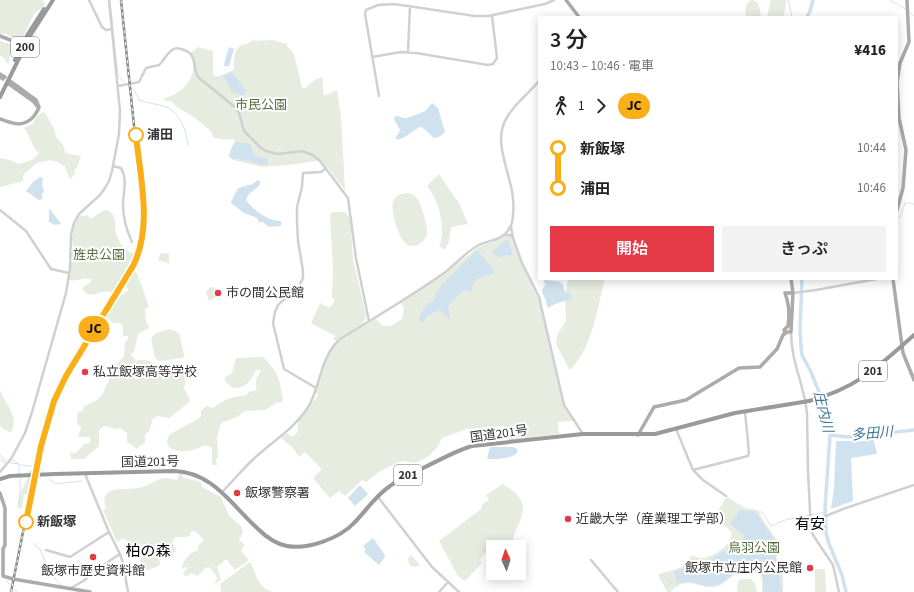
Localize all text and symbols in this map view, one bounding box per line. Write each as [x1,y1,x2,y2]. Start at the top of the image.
text: 3 分 [550,24,588,56]
road number: 200 [11,37,39,57]
text: ¥416 [854,40,886,61]
text: 10:43 – 10:46 · 電車 [550,57,654,75]
icon: walk [550,95,572,117]
icon: forward [590,95,612,117]
park label: 市民公園 [235,96,287,114]
text: JC [626,96,642,116]
text: 1 [578,97,584,115]
place label: 浦田 [147,126,173,144]
marker: 浦田 [128,127,144,143]
text: 新飯塚 [580,139,625,160]
text: 10:44 [857,139,886,157]
text: 浦田 [580,179,610,200]
text: 10:46 [857,179,886,197]
button: 開始 [550,226,714,272]
button: きっぷ [722,226,886,272]
park label: 旌忠公園 [73,246,125,264]
place label: 市の間公民館 [226,284,304,302]
marker: 市の間公民館 [213,288,223,298]
line badge: JC [76,316,112,342]
text: JC [86,319,102,339]
road number: 201 [859,361,887,381]
place label: 私立飯塚高等学校 [93,363,197,381]
marker: 私立飯塚高等学校 [80,367,90,377]
water label: 庄内川 [808,389,838,437]
street label: 国道201号 [469,421,529,447]
water label: 多田川 [850,422,896,446]
street label: 国道201号 [121,452,179,472]
road number: 201 [394,465,422,485]
place label: 飯塚警察署 [245,484,310,502]
marker: 飯塚警察署 [232,488,242,498]
place label: 近畿大学（産業理工学部） [576,510,732,528]
place label: 新飯塚 [37,513,76,531]
marker: 新飯塚 [18,514,34,530]
marker: 近畿大学（産業理工学部） [563,514,573,524]
district label: 有安 [795,514,825,535]
park label: 鳥羽公園 [728,539,780,557]
north arrow [486,540,526,580]
map controls [486,540,526,580]
district label: 柏の森 [125,541,171,562]
marker: 飯塚市歴史資料館 [88,552,98,562]
place label: 飯塚市立庄内公民館 [685,559,802,577]
place label: 飯塚市歴史資料館 [41,562,145,580]
marker: 飯塚市立庄内公民館 [805,563,815,573]

